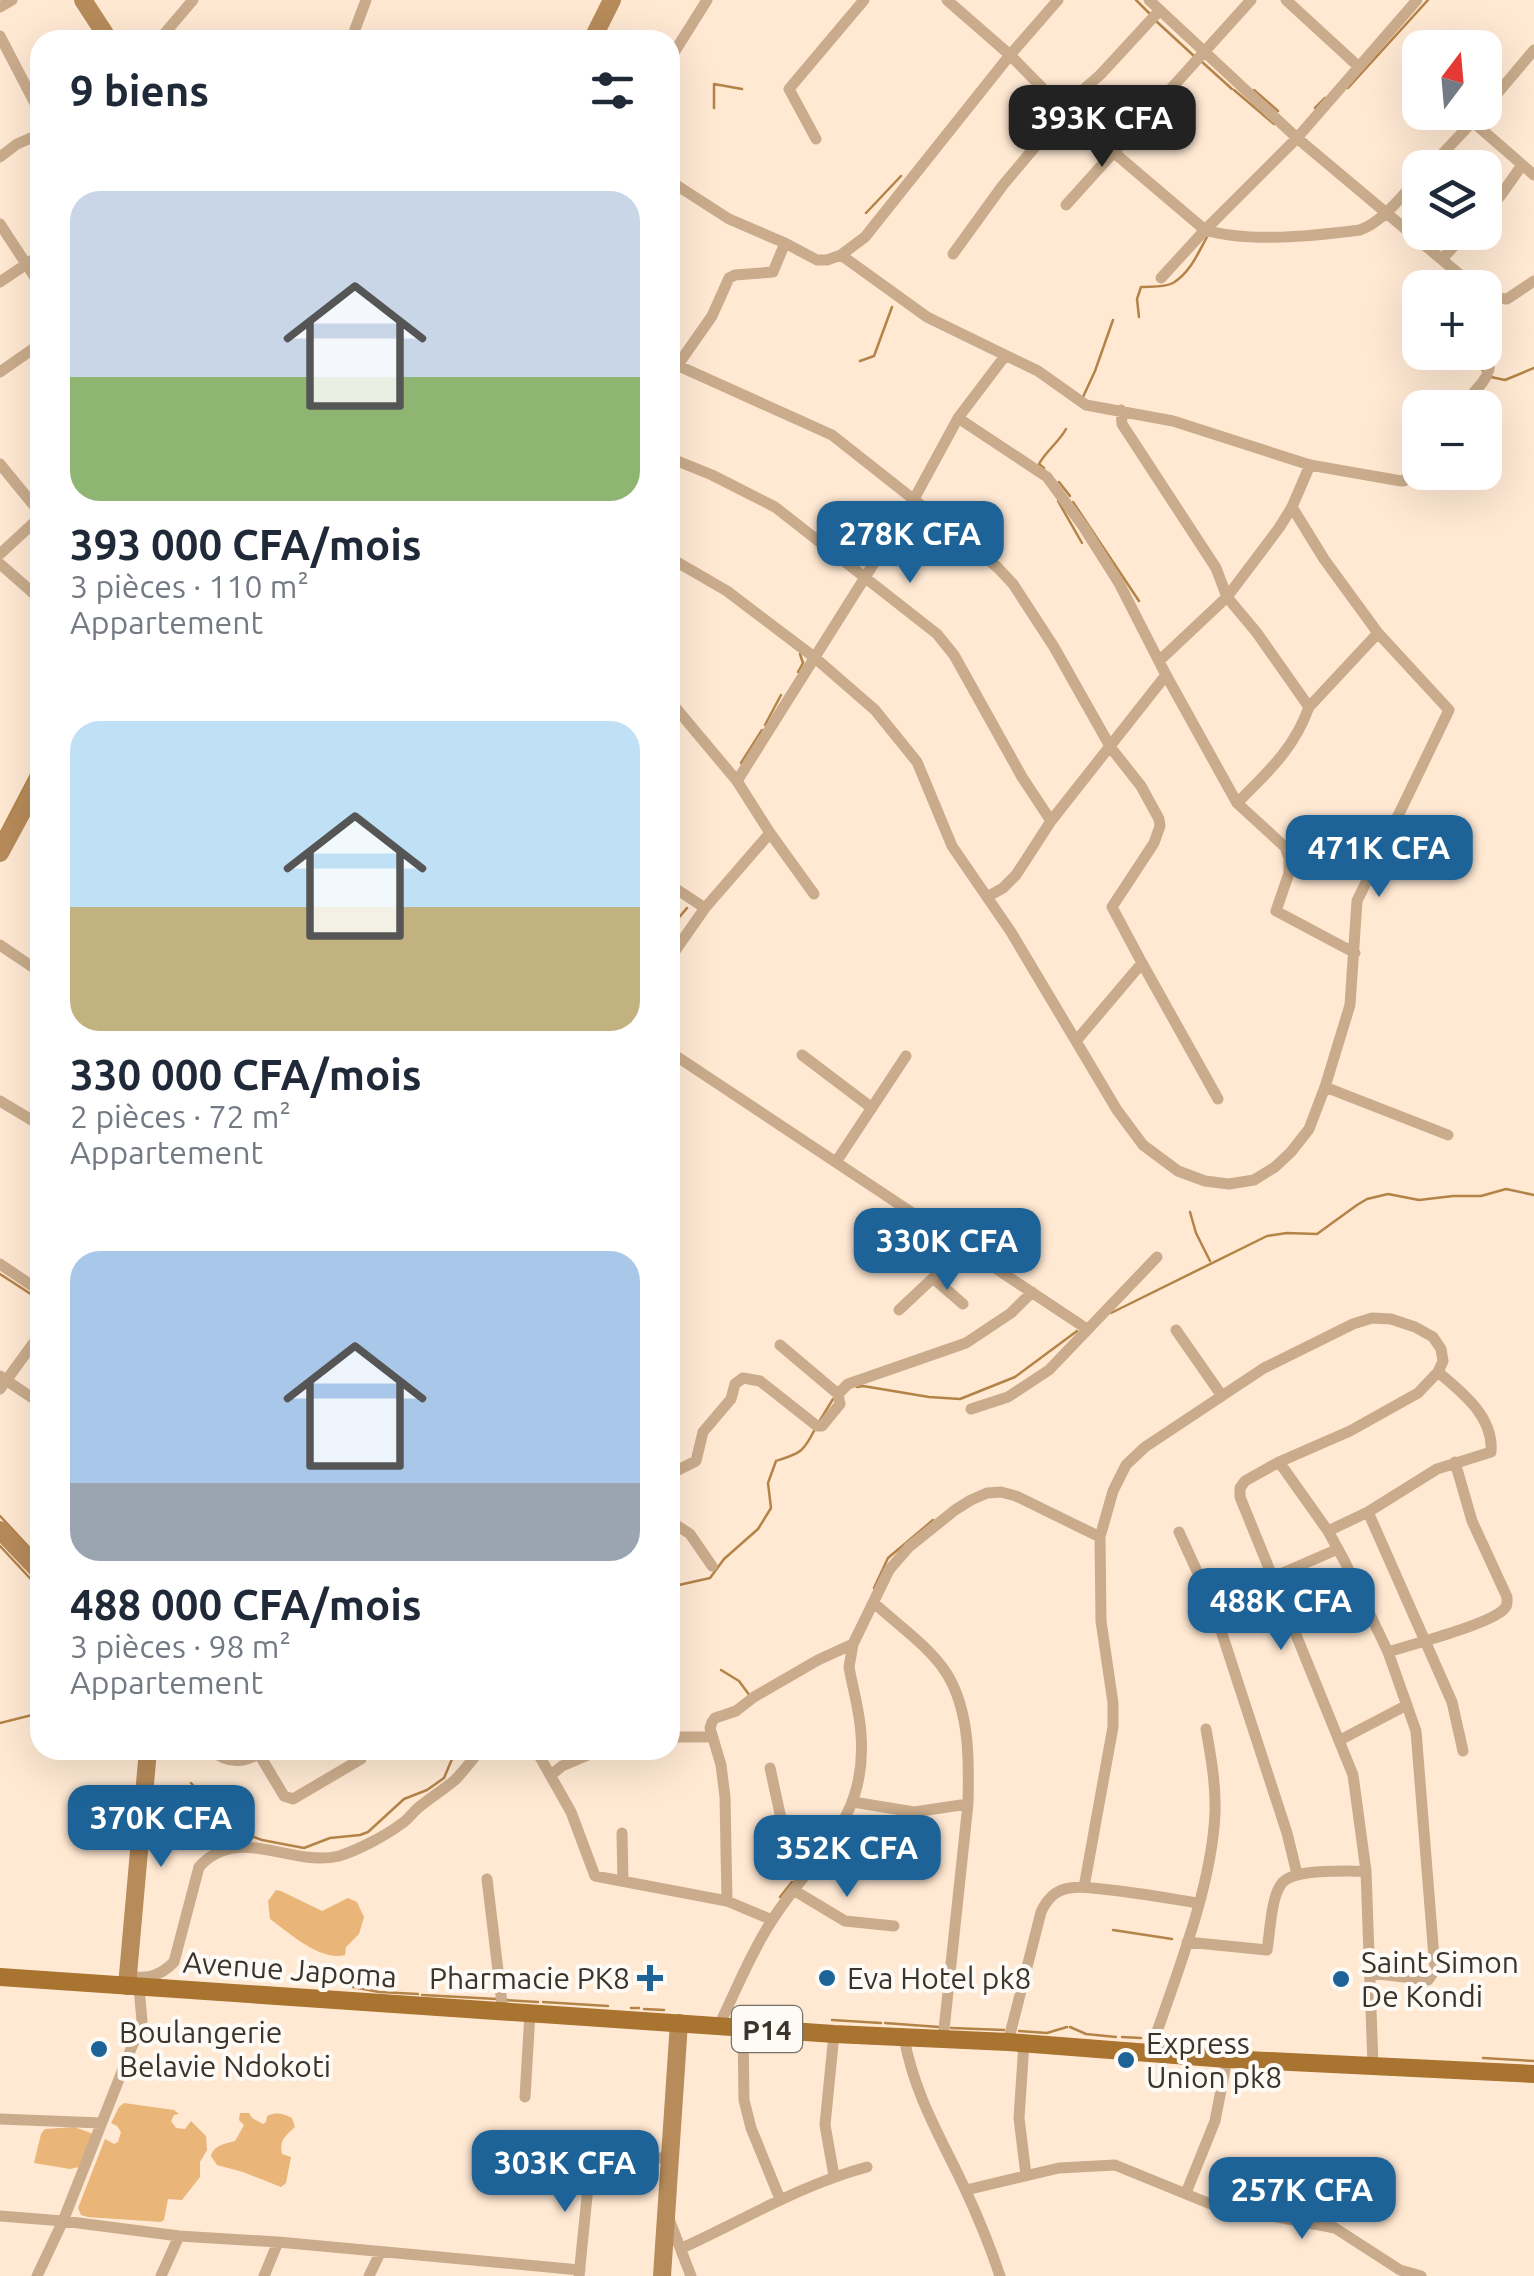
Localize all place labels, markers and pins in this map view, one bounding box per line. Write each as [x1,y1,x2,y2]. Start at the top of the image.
pin: 393K CFA [999,85,1205,170]
pin: 278K CFA [807,501,1013,586]
pin: 471K CFA [1276,815,1482,900]
pin: 330K CFA [844,1208,1050,1293]
pin: 488K CFA [1178,1568,1384,1653]
pin: 370K CFA [58,1785,264,1870]
pin: 352K CFA [744,1815,950,1900]
place label: Saint Simon De Kondi [1361,1945,1519,2013]
place label: Pharmacie PK8 [429,1961,630,1995]
place label: Eva Hotel pk8 [847,1961,1031,1995]
marker: Pharmacie PK8 [639,1967,661,1989]
marker: Eva Hotel pk8 [816,1967,838,1989]
marker: Saint Simon De Kondi [1330,1968,1352,1990]
place label: Boulangerie Belavie Ndokoti [119,2015,331,2083]
place label: Express Union pk8 [1146,2026,1282,2094]
marker: Boulangerie Belavie Ndokoti [88,2038,110,2060]
marker: Express Union pk8 [1115,2049,1137,2071]
pin: 303K CFA [462,2130,668,2215]
pin: 257K CFA [1199,2157,1405,2242]

